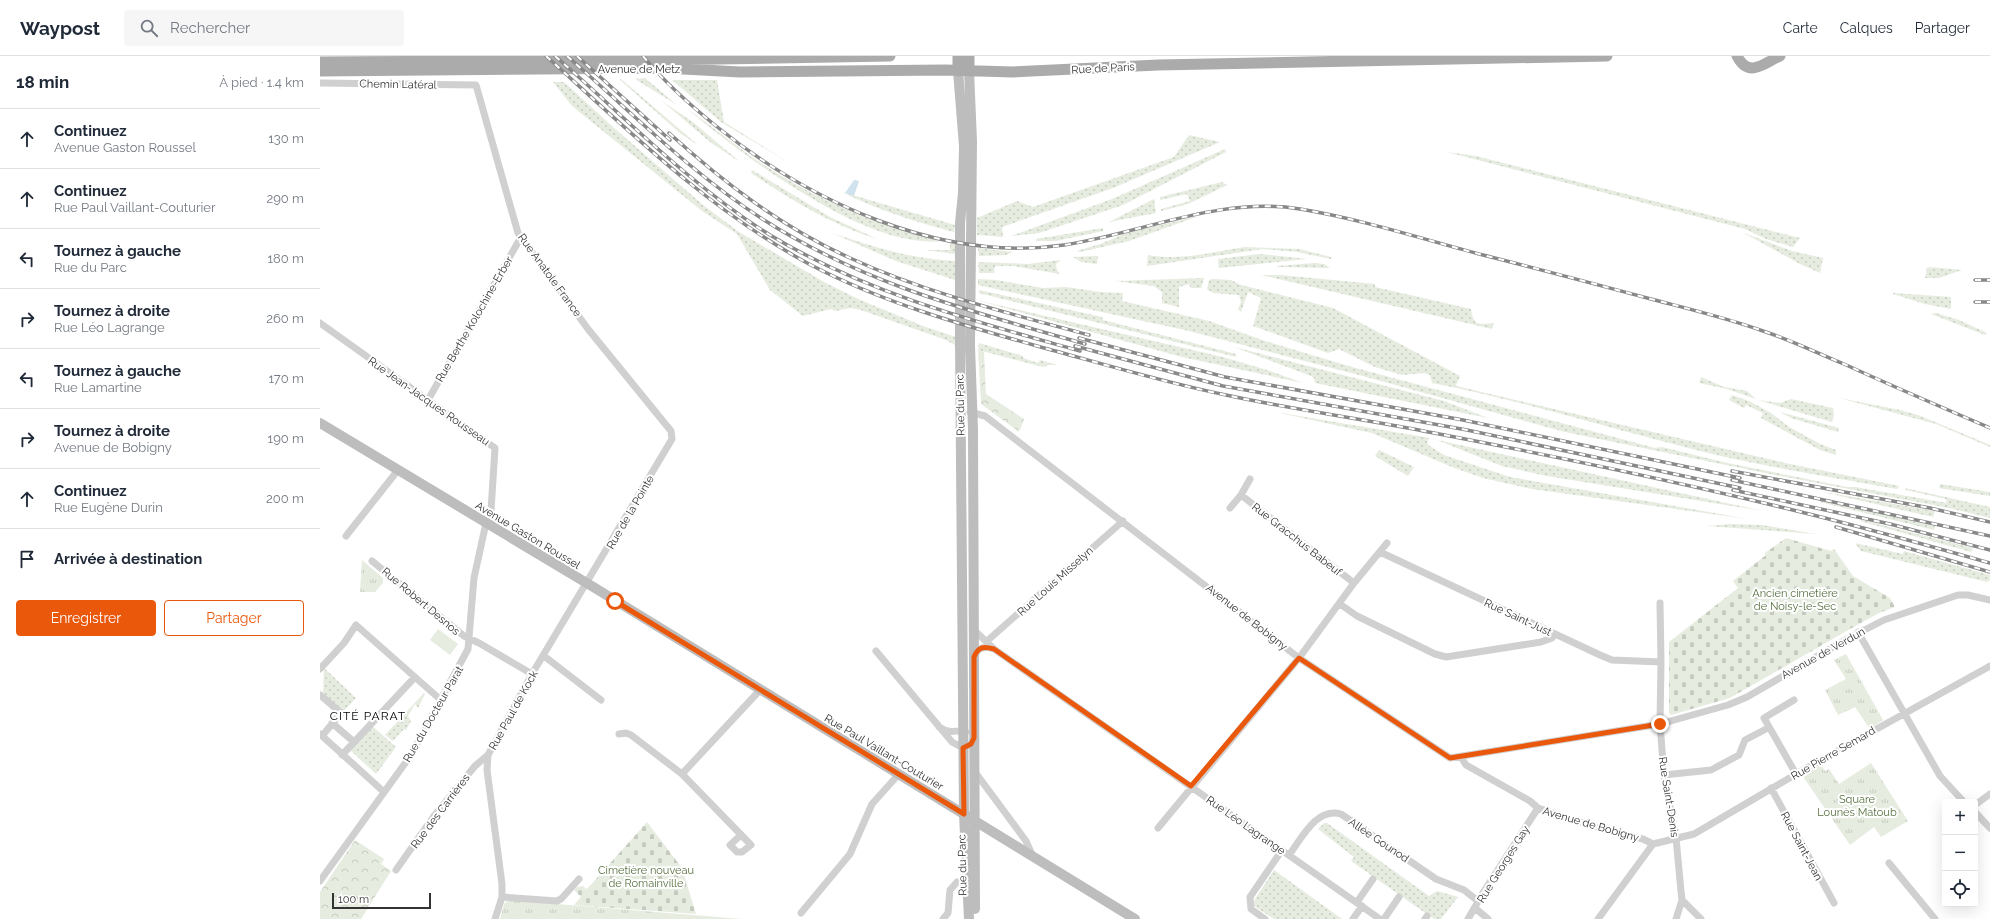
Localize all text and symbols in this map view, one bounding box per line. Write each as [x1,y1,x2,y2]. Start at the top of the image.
search box [124,10,404,46]
text: Waypost [20,17,100,39]
icon: search [138,17,160,39]
text: Rechercher [170,19,250,37]
text: Carte [1783,20,1818,36]
text: Calques [1840,20,1893,36]
text: Partager [1915,20,1970,36]
street label: Rue de Paris [1071,60,1135,77]
street label: Avenue de Metz [598,63,681,76]
text: 18 min [16,72,69,92]
text: À pied · 1.4 km [219,75,304,90]
street label: Chemin Latéral [359,77,437,92]
text: Continuez [54,122,127,140]
icon: ahead [16,128,38,150]
text: 130 m [268,131,304,146]
text: Avenue Gaston Roussel [54,140,196,155]
text: Continuez [54,182,127,200]
icon: ahead [16,188,38,210]
text: 290 m [266,191,304,206]
text: Rue Paul Vaillant-Couturier [54,200,215,215]
street label: Rue Anatole France [515,231,584,320]
text: Tournez à gauche [54,242,181,260]
icon: left [16,248,38,270]
text: 180 m [268,251,304,266]
street label: Rue Berthe Kolochine-Erber [433,254,516,384]
text: Rue du Parc [54,260,127,275]
text: Tournez à droite [54,302,170,320]
icon: right [16,308,38,330]
text: 260 m [266,311,304,326]
text: Rue Léo Lagrange [54,320,165,335]
street label: Rue Jean-Jacques Rousseau [365,354,492,448]
text: Tournez à gauche [54,362,181,380]
icon: left [16,368,38,390]
text: 170 m [268,371,304,386]
street label: Rue du Parc [953,374,968,436]
text: Rue Lamartine [54,380,142,395]
text: Tournez à droite [54,422,170,440]
icon: right [16,428,38,450]
text: 190 m [268,431,304,446]
text: Avenue de Bobigny [54,440,172,455]
street label: Rue de la Pointe [604,473,657,551]
text: Continuez [54,482,127,500]
icon: ahead [16,488,38,510]
text: 200 m [266,491,304,506]
street label: Avenue Gaston Roussel [473,499,583,572]
text: Rue Eugène Durin [54,500,163,515]
street label: Rue Gracchus Babeuf [1249,500,1344,579]
street label: Rue Louis Misselyn [1015,544,1096,619]
icon: arrive [16,548,38,570]
text: Arrivée à destination [54,550,202,568]
street label: Rue Robert Desnos [379,565,462,638]
street label: Avenue de Bobigny [1203,582,1290,653]
park label: Ancien cimetière de Noisy-le-Sec [1752,587,1838,613]
route start [606,592,624,610]
street label: Rue Saint-Just [1482,596,1554,639]
button: Enregistrer [16,600,156,636]
button: Partager [164,600,304,636]
street label: Avenue de Verdun [1779,625,1867,682]
street label: Rue du Docteur Parat [401,664,466,765]
street label: Rue Paul de Kock [486,668,541,752]
district label: CITÉ PARAT [330,709,406,723]
street label: Rue Paul Vaillant-Couturier [822,712,946,793]
route end [1651,715,1669,733]
street label: Rue Pierre Semard [1789,724,1878,783]
street label: Rue Saint-Denis [1656,756,1681,838]
street label: Rue des Carrières [408,771,473,851]
street label: Rue Léo Lagrange [1204,793,1288,858]
park label: Square Lounès Matoub [1817,793,1897,819]
map controls [1942,799,1978,907]
button: + [1942,799,1978,835]
street label: Avenue de Bobigny [1541,805,1641,844]
street label: Rue Saint-Jean [1778,810,1825,883]
street label: Allée Gounod [1346,815,1411,865]
street label: Rue Georges Gay [1474,823,1532,905]
street label: Rue du Parc [955,834,970,896]
button: − [1942,835,1978,871]
park label: Cimetière nouveau de Romainville [598,864,694,890]
button: locate [1942,871,1978,907]
scale bar [332,891,431,910]
text: 100 m [338,893,369,906]

